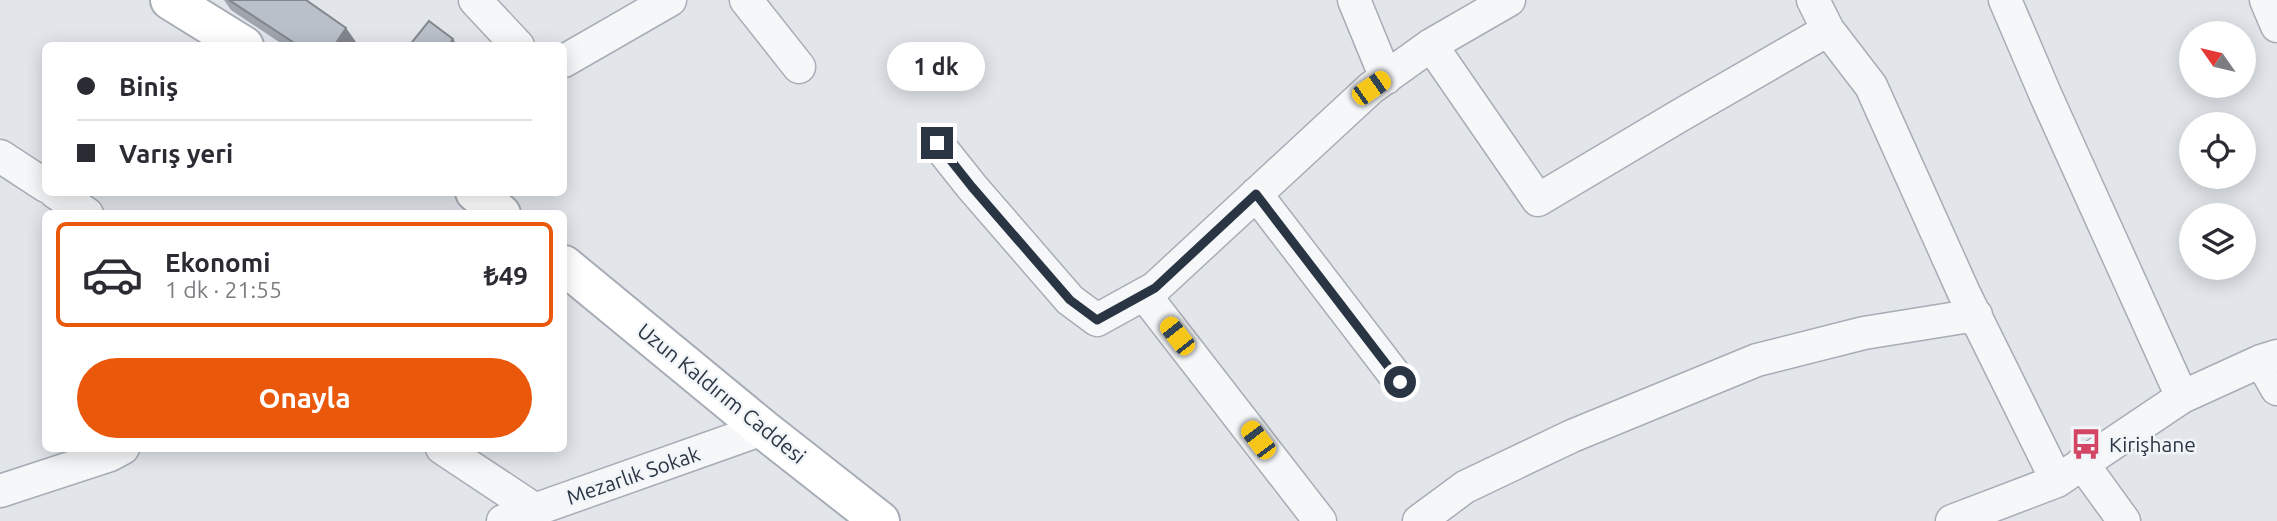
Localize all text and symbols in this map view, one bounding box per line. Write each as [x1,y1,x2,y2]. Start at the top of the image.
north arrow [2179,21,2256,98]
map controls [2179,21,2256,280]
callout: 1 dk [888,41,986,90]
text: 1 dk [913,54,959,79]
car [1348,67,1395,109]
text: Biniş [119,72,178,101]
button: locate [2179,112,2256,189]
route end [921,127,953,159]
text: Varış yeri [119,139,233,168]
button: layers [2179,203,2256,280]
icon: car [81,243,144,306]
text: Ekonomi [165,248,270,277]
text: ₺49 [484,261,528,290]
text: 1 dk · 21:55 [165,277,282,302]
car [1156,313,1199,359]
street label: Uzun Kaldırım Caddesi [633,318,811,468]
button: Onayla [77,358,532,438]
route start [1384,366,1416,398]
car [1237,417,1280,463]
bus stop icon: Kirişhane [2069,427,2103,461]
place label: Kirişhane [2109,432,2196,456]
street label: Mezarlık Sokak [563,441,703,509]

